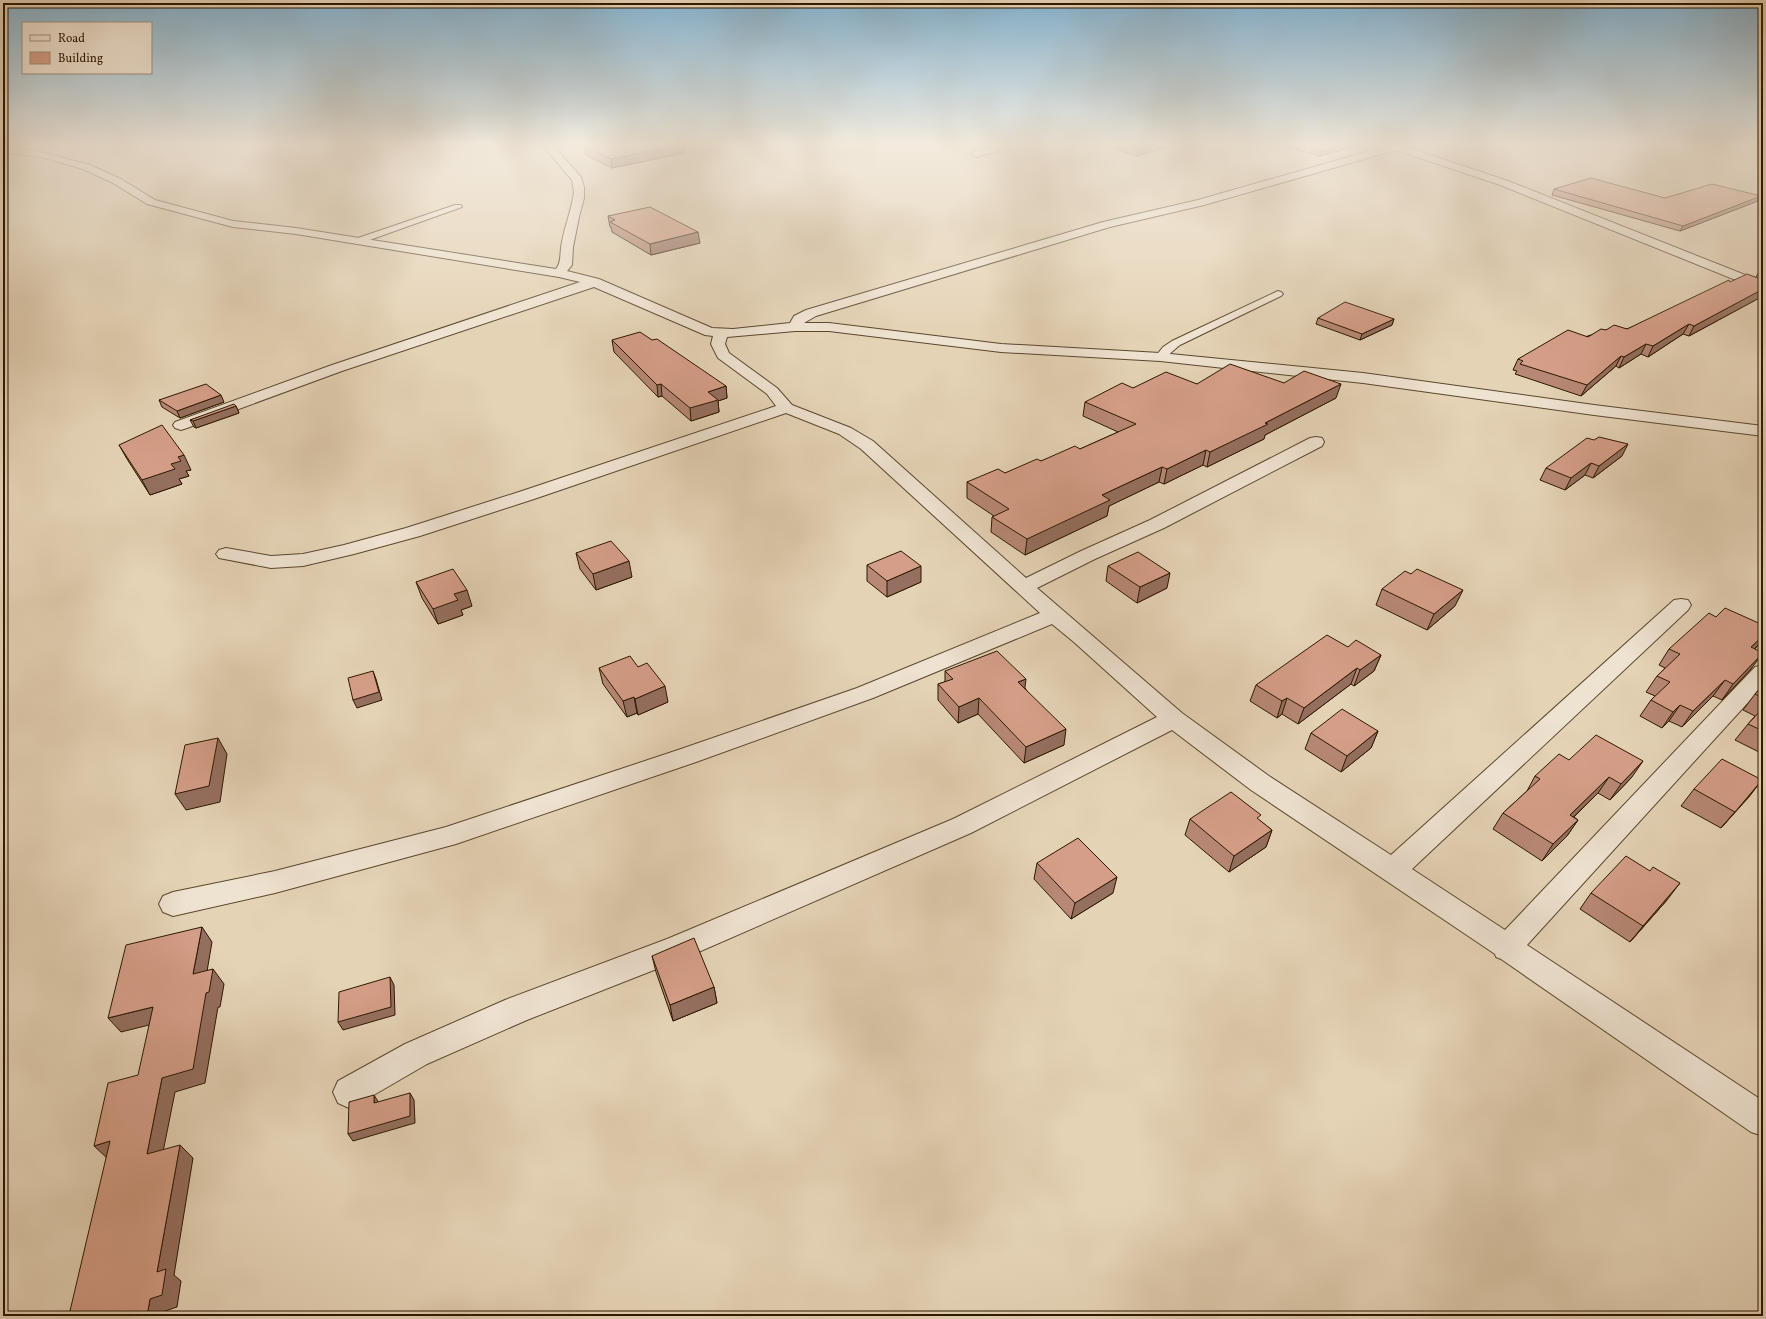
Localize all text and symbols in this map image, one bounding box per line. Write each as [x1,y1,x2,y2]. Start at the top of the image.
legend [22,22,152,74]
text: Road [58,31,85,47]
text: Building [58,51,103,67]

